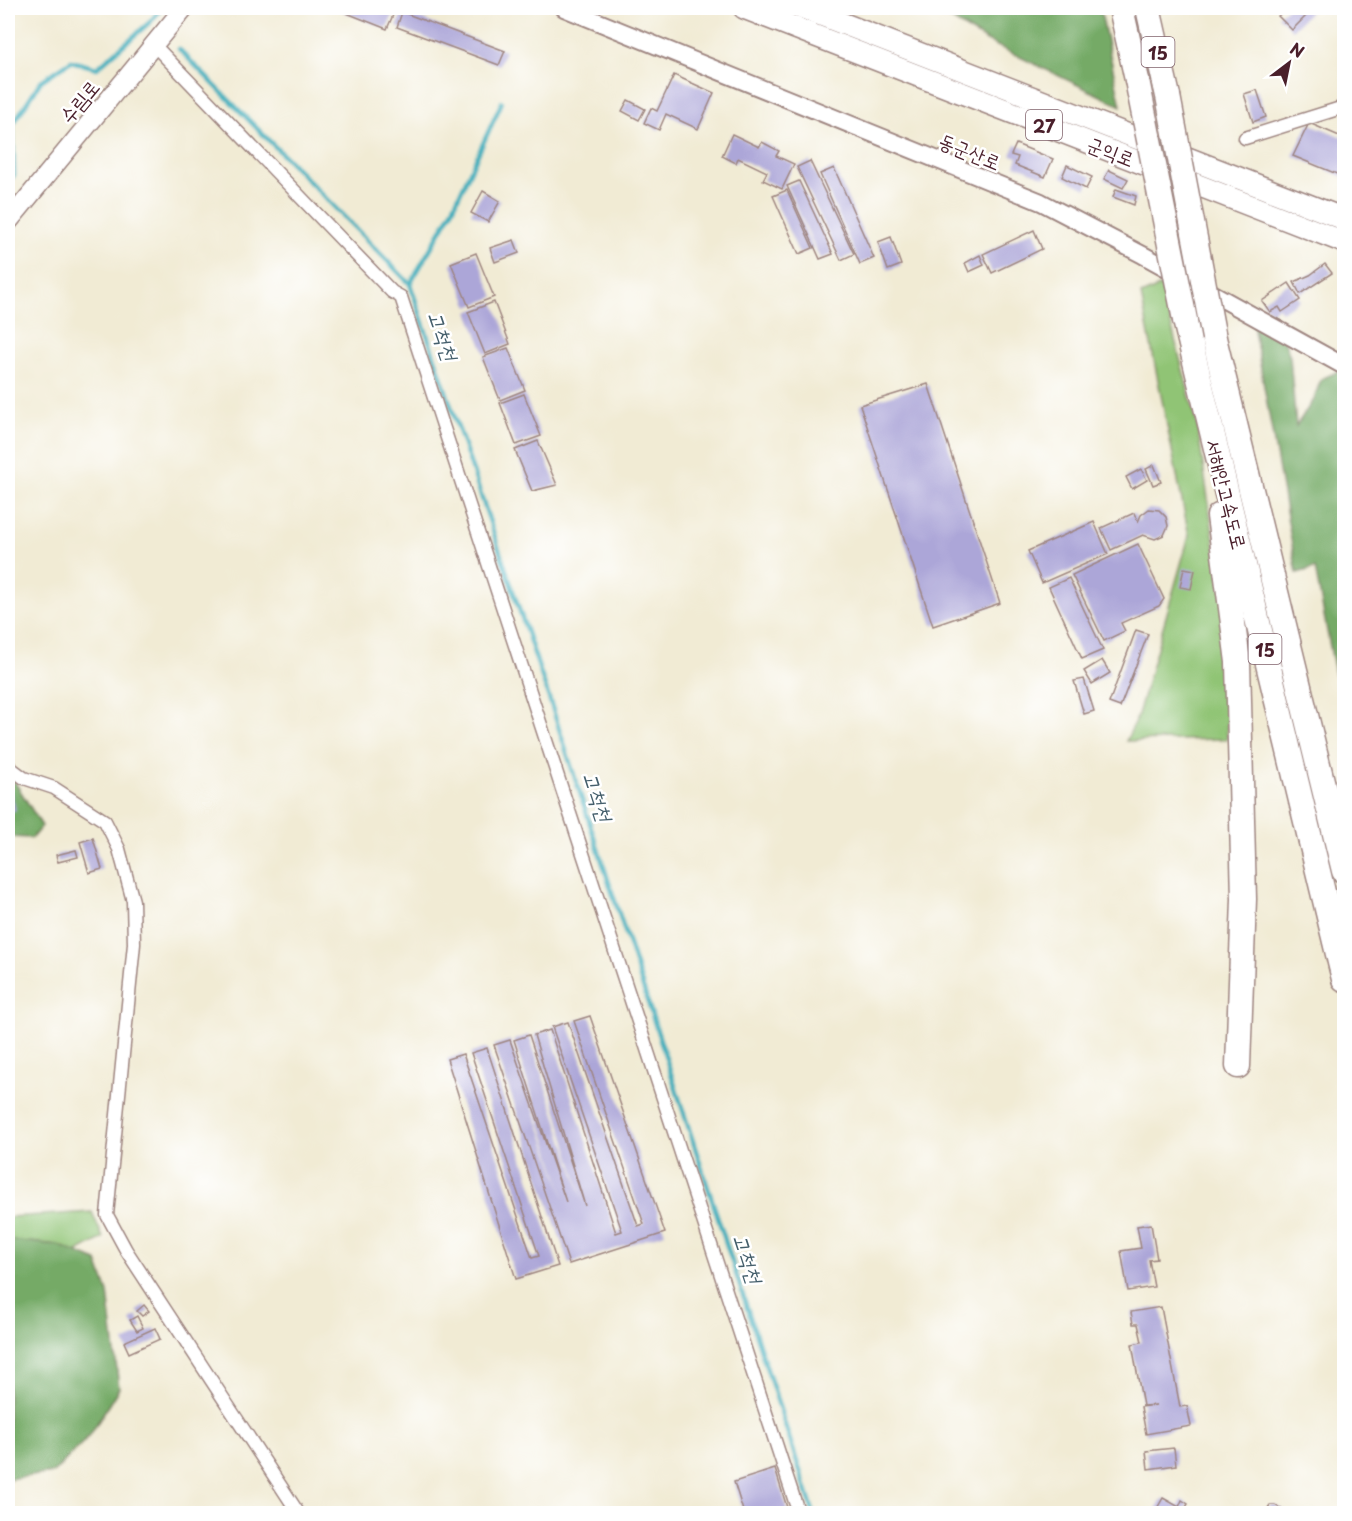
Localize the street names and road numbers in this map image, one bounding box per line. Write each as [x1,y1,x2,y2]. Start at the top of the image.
road number: 15 [1142,37,1174,67]
street label: 수림로 [52,73,106,129]
road number: 27 [1026,110,1062,140]
street label: 동군산로 [935,125,1005,177]
street label: 군익로 [1083,128,1139,174]
street label: 서해안고속도로 [1199,436,1255,552]
road number: 15 [1248,634,1282,664]

